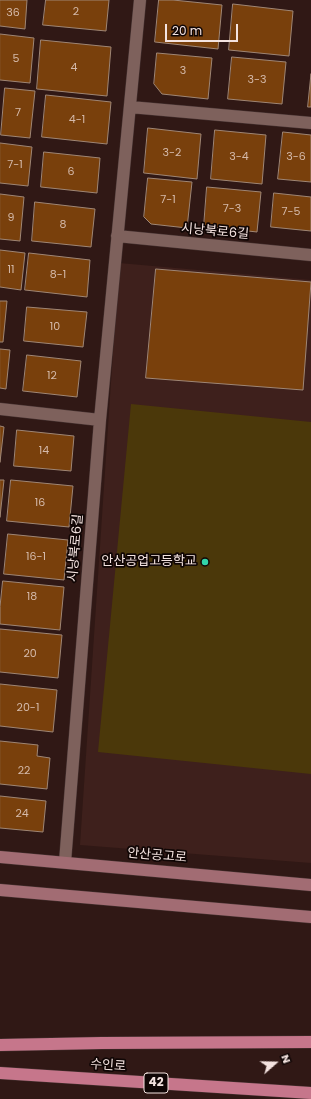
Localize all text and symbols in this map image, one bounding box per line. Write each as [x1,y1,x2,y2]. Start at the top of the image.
house number: 2 [73,5,79,19]
house number: 36 [6,6,20,20]
scale bar [167,16,240,42]
text: 20 m [172,22,202,39]
house number: 5 [13,52,19,66]
house number: 4 [71,61,77,75]
house number: 3 [180,64,186,78]
house number: 3-3 [247,73,267,87]
house number: 7 [15,106,21,120]
house number: 4-1 [69,113,85,127]
house number: 3-2 [163,146,181,160]
house number: 3-4 [229,150,249,164]
house number: 3-6 [286,150,306,164]
house number: 7-1 [7,158,23,172]
house number: 6 [68,165,74,179]
house number: 7-1 [160,193,176,207]
house number: 7-3 [223,202,241,216]
house number: 7-5 [282,205,300,219]
house number: 9 [8,211,14,225]
house number: 8 [60,218,66,232]
street label: 시낭북로6길 [180,221,250,243]
house number: 11 [7,263,15,277]
house number: 8-1 [50,268,66,282]
house number: 10 [50,320,60,334]
house number: 12 [47,369,57,383]
house number: 14 [39,444,49,458]
house number: 16 [35,496,45,510]
street label: 시낭북로6길 [65,513,87,583]
house number: 16-1 [26,550,46,564]
place label: 안산공업고등학교 [101,554,197,570]
marker: 안산공업고등학교 [200,557,210,567]
house number: 18 [27,590,37,604]
house number: 20 [23,647,37,661]
house number: 20-1 [17,701,39,715]
house number: 22 [18,764,30,778]
house number: 24 [15,807,29,821]
street label: 안산공고로 [127,846,187,866]
north arrow [255,1043,295,1083]
text: N [277,1052,295,1066]
street label: 수인로 [90,1057,126,1075]
road number: 42 [144,1073,168,1093]

